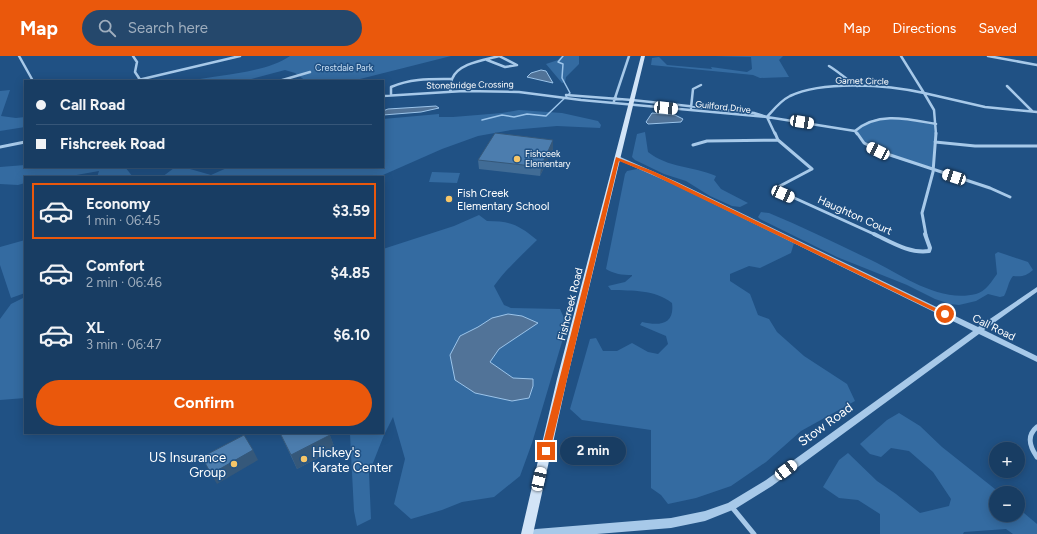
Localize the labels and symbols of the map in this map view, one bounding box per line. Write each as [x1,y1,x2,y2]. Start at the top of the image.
park label: Crestdale Park [315,62,374,73]
street label: Garnet Circle [835,75,889,86]
street label: Stonebridge Crossing [426,78,514,91]
street label: Guilford Drive [695,98,751,115]
car [653,101,679,115]
car [789,114,815,130]
car [865,140,891,162]
place label: Fishceek Elementary [525,148,571,169]
marker: Fishceek Elementary [512,154,522,164]
car [941,168,967,186]
car [770,184,796,204]
place label: Fish Creek Elementary School [457,187,549,213]
street label: Haughton Court [815,193,894,238]
marker: Fish Creek Elementary School [444,194,454,204]
street label: Fishcreek Road [555,266,586,342]
route start [936,305,954,323]
street label: Call Road [970,311,1017,343]
street label: Stow Road [795,400,855,449]
callout: 2 min [560,437,626,465]
route end [537,442,555,460]
place label: Hickey's Karate Center [312,445,393,475]
place label: US Insurance Group [149,450,226,480]
marker: Hickey's Karate Center [299,454,309,464]
car [773,458,799,482]
marker: US Insurance Group [229,459,239,469]
car [530,466,548,492]

